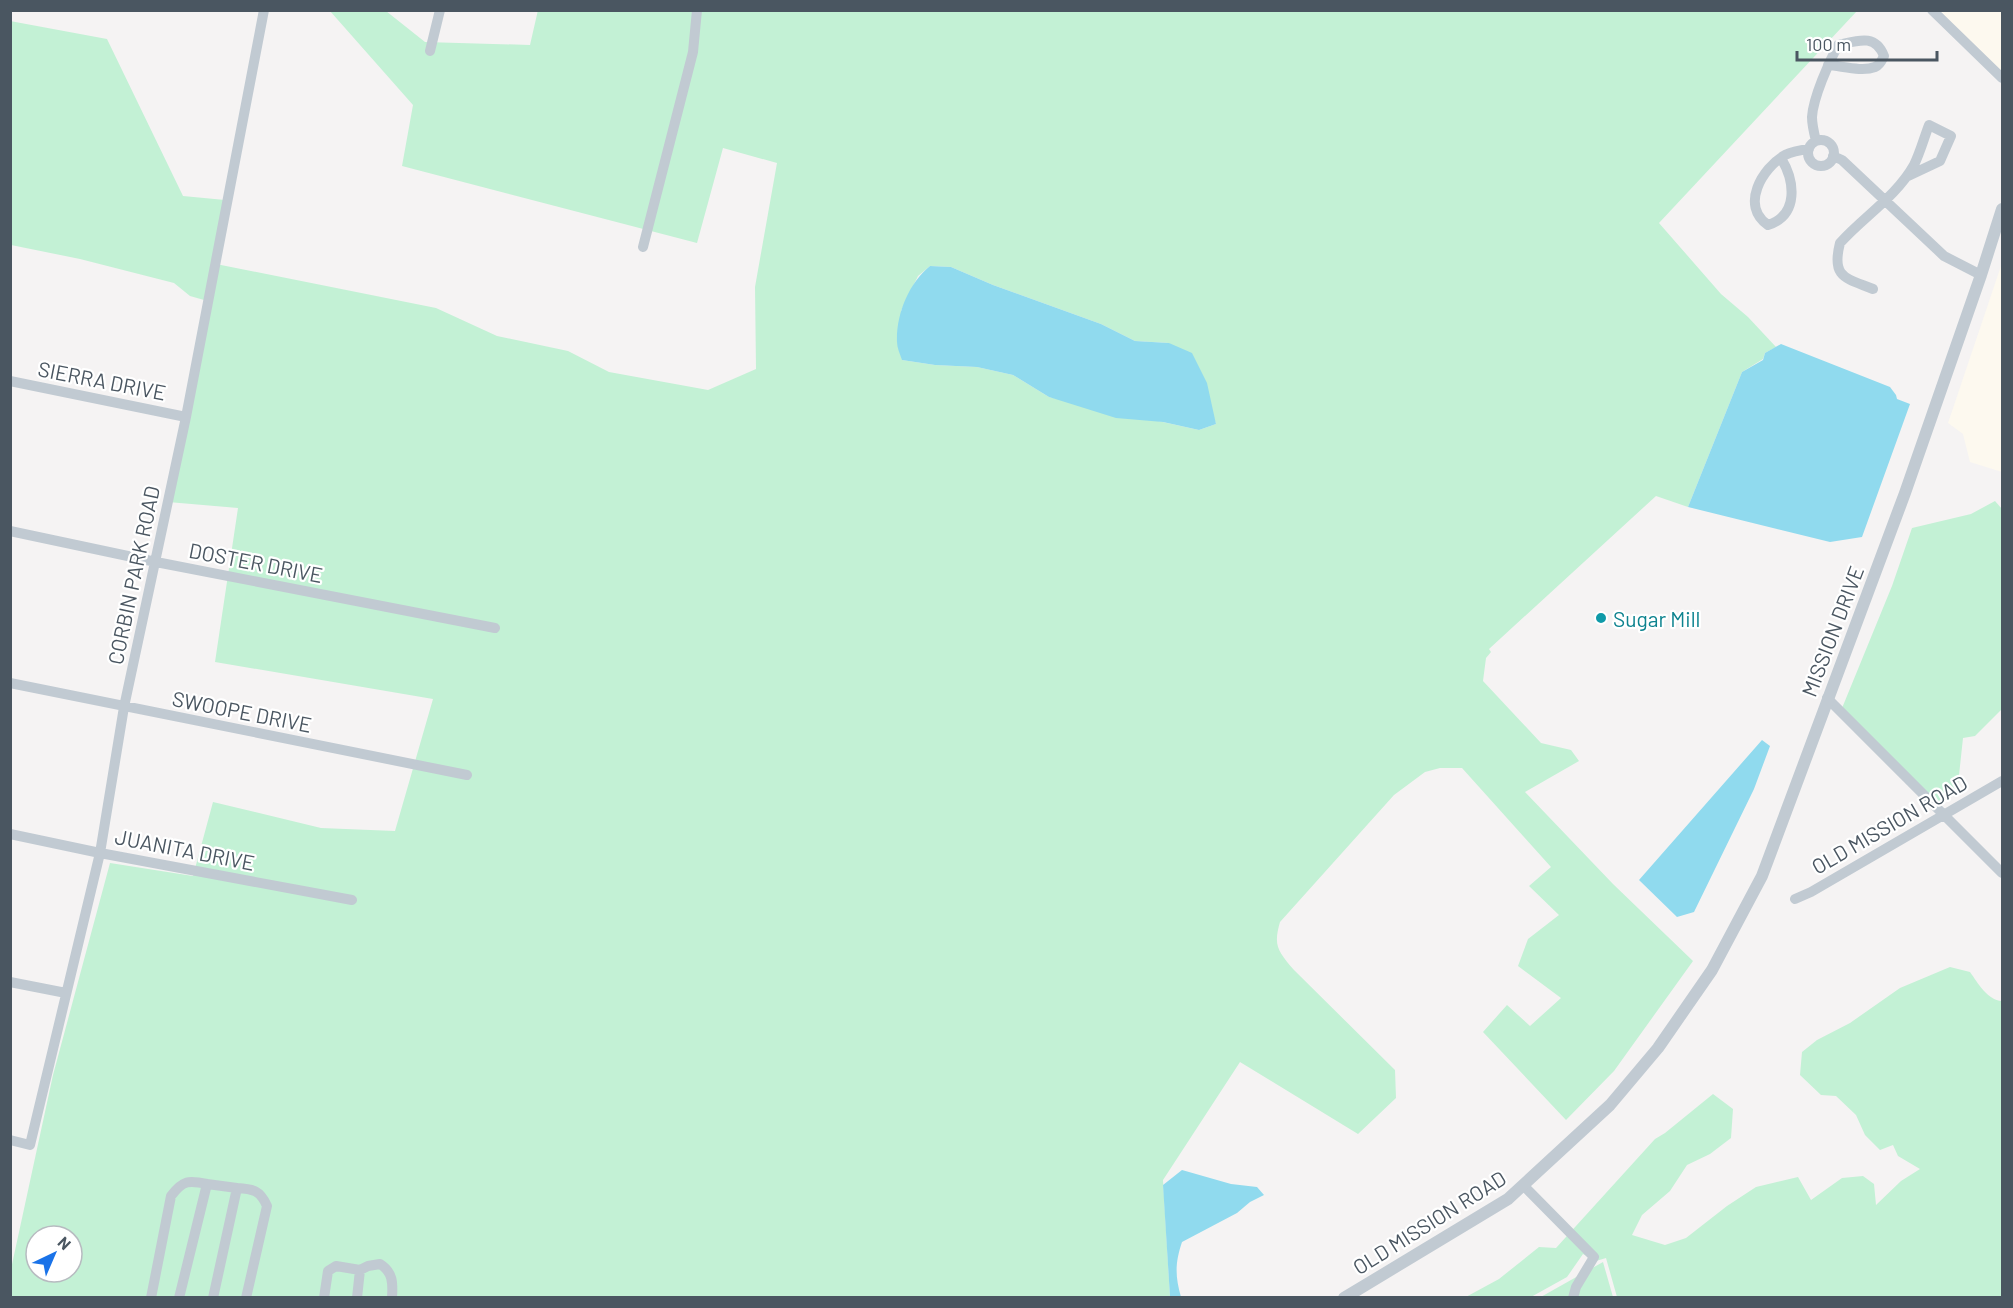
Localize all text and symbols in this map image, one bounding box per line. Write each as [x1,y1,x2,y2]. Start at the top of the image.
scale bar [1797,24,1936,62]
text: 100 m [1806,33,1851,55]
street label: SIERRA DRIVE [36,355,168,405]
street label: CORBIN PARK ROAD [102,483,164,667]
street label: DOSTER DRIVE [187,537,325,587]
street label: MISSION DRIVE [1796,562,1868,700]
place label: Sugar Mill [1613,606,1700,631]
marker: Sugar Mill [1594,611,1608,625]
street label: SWOOPE DRIVE [170,685,314,737]
street label: OLD MISSION ROAD [1807,769,1971,879]
street label: JUANITA DRIVE [113,823,257,875]
street label: OLD MISSION ROAD [1348,1165,1510,1279]
north arrow [24,1224,84,1284]
text: N [54,1232,75,1253]

